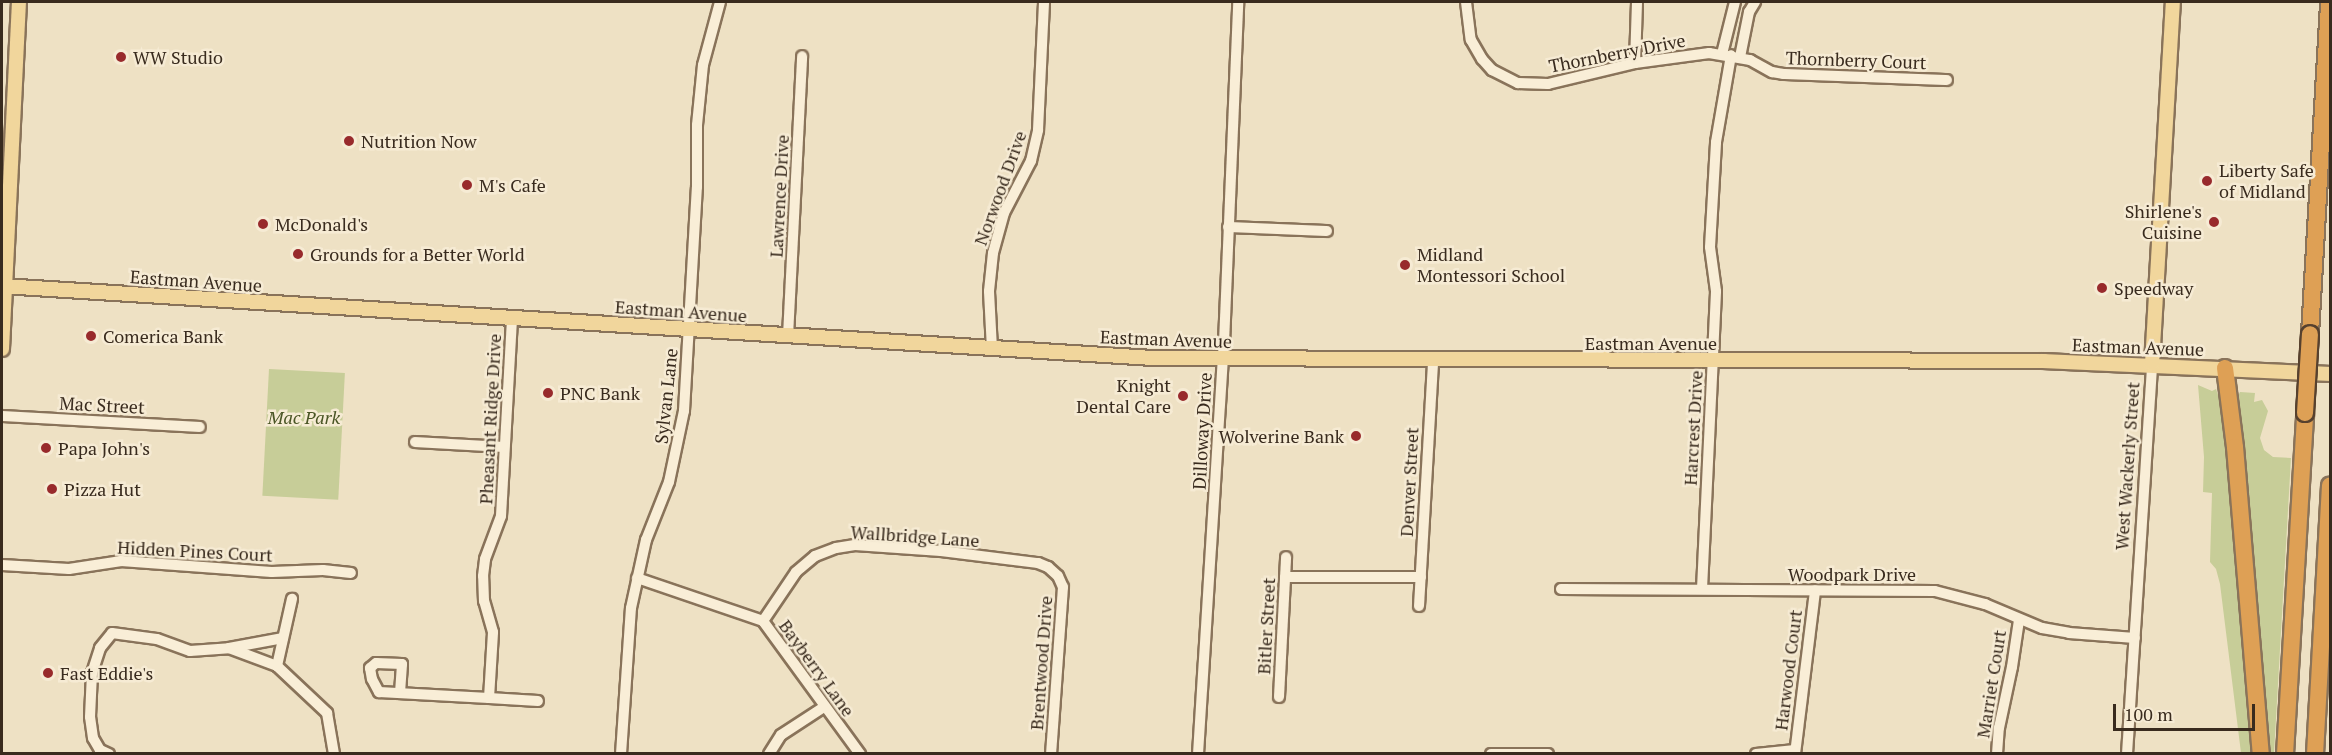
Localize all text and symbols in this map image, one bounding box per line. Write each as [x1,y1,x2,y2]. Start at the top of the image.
street label: Thornberry Drive [1547,29,1687,77]
place label: WW Studio [133,46,223,68]
street label: Thornberry Court [1785,47,1927,73]
marker: WW Studio [114,50,128,64]
street label: Norwood Drive [969,128,1031,248]
place label: Nutrition Now [361,130,477,152]
marker: Nutrition Now [342,134,356,148]
street label: Lawrence Drive [765,134,793,258]
place label: Liberty Safe of Midland [2219,160,2314,202]
place label: M's Cafe [479,174,546,196]
marker: Liberty Safe of Midland [2200,174,2214,188]
marker: M's Cafe [460,178,474,192]
place label: Shirlene's Cuisine [2125,201,2202,244]
place label: McDonald's [275,213,368,235]
marker: Shirlene's Cuisine [2207,215,2221,229]
marker: McDonald's [256,217,270,231]
place label: Grounds for a Better World [310,243,525,265]
place label: Midland Montessori School [1417,244,1565,286]
marker: Grounds for a Better World [291,247,305,261]
marker: Midland Montessori School [1398,258,1412,272]
street label: Eastman Avenue [129,266,263,296]
place label: Speedway [2114,277,2193,299]
marker: Speedway [2095,281,2109,295]
street label: Eastman Avenue [614,296,748,326]
place label: Comerica Bank [103,325,223,347]
street label: Eastman Avenue [1099,326,1233,352]
marker: Comerica Bank [84,329,98,343]
street label: Eastman Avenue [1585,332,1717,354]
street label: Pheasant Ridge Drive [475,333,505,505]
street label: Eastman Avenue [2071,334,2205,360]
street label: Sylvan Lane [650,347,682,445]
street label: Harcrest Drive [1679,370,1707,486]
street label: Dilloway Drive [1188,372,1216,490]
place label: Knight Dental Care [1076,375,1171,418]
street label: West Wackerly Street [2110,381,2144,551]
place label: PNC Bank [560,382,640,404]
marker: PNC Bank [541,386,555,400]
marker: Knight Dental Care [1176,389,1190,403]
street label: Mac Street [59,392,145,418]
park label: Mac Park [268,406,340,428]
place label: Wolverine Bank [1219,425,1344,447]
street label: Denver Street [1395,427,1423,537]
marker: Wolverine Bank [1349,429,1363,443]
place label: Papa John's [58,437,150,459]
marker: Papa John's [39,441,53,455]
place label: Pizza Hut [64,478,141,500]
marker: Pizza Hut [45,482,59,496]
street label: Wallbridge Lane [850,521,980,551]
street label: Hidden Pines Court [117,536,273,566]
street label: Woodpark Drive [1788,563,1916,585]
street label: Bitler Street [1253,577,1279,675]
street label: Brentwood Drive [1026,595,1056,731]
street label: Harwood Court [1770,608,1806,732]
street label: Bayberry Lane [775,615,859,721]
street label: Marriet Court [1972,628,2010,740]
place label: Fast Eddie's [60,662,153,684]
marker: Fast Eddie's [41,666,55,680]
scale bar [2116,692,2258,730]
text: 100 m [2124,702,2173,726]

